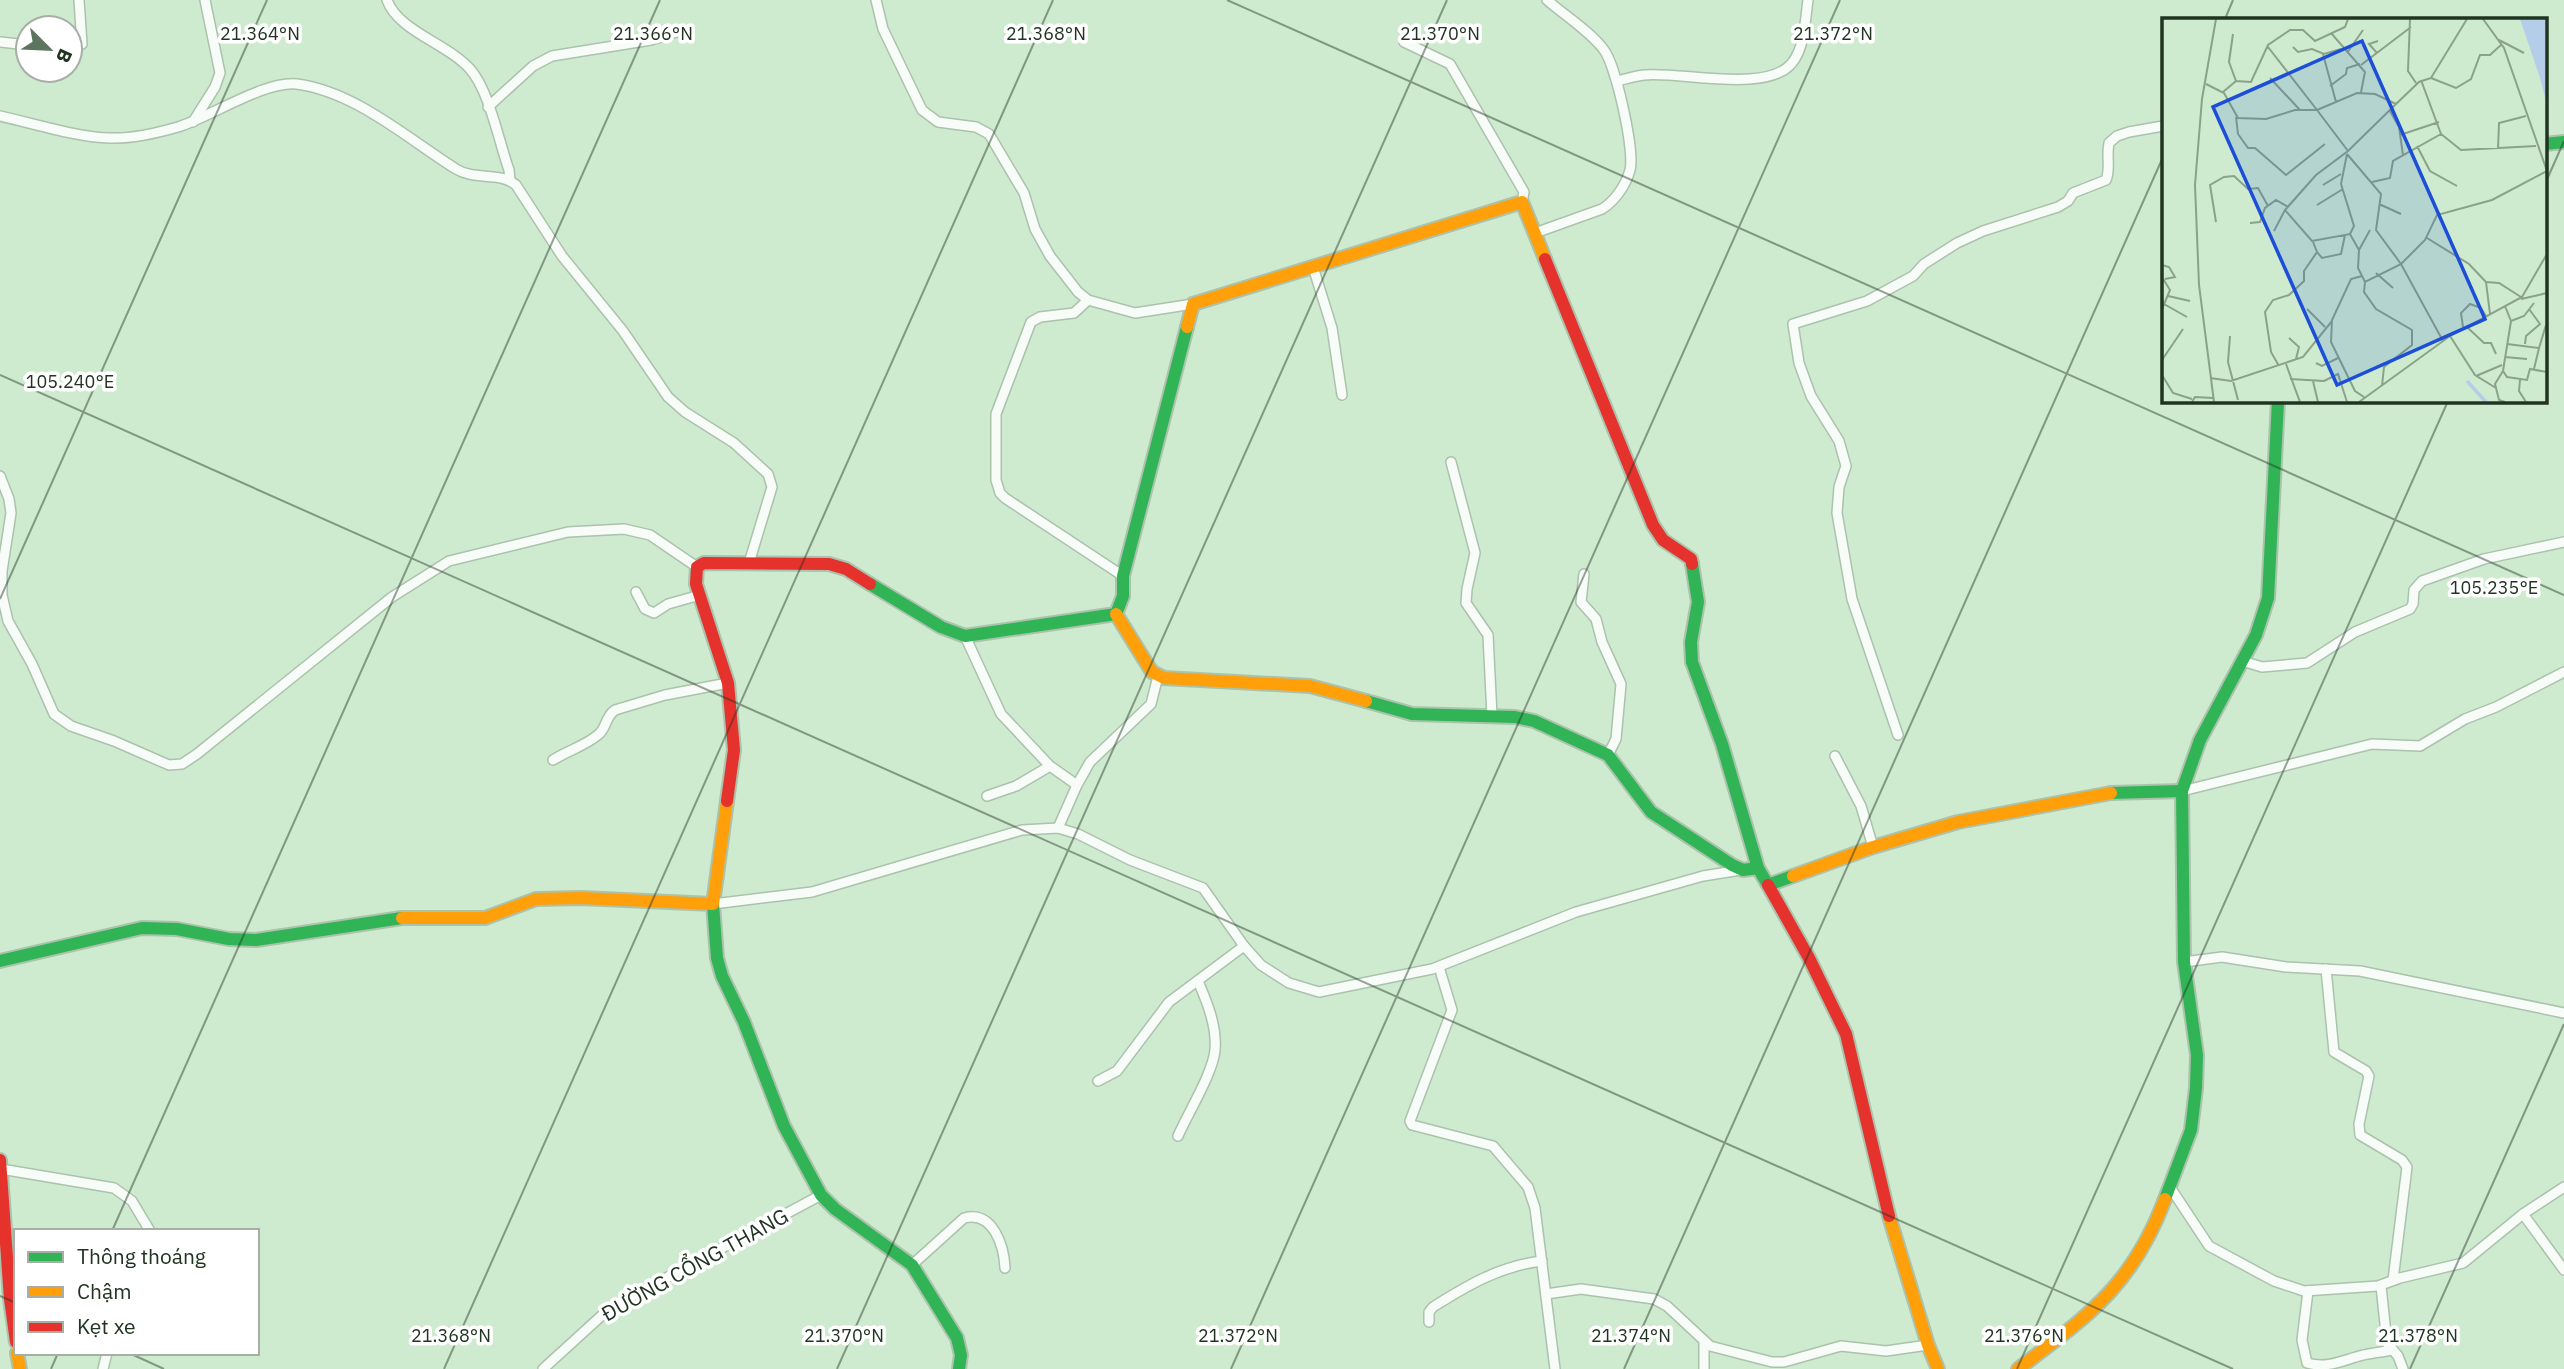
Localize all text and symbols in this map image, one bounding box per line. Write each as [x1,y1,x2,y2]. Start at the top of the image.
north arrow [14,14,84,84]
inset map [2162,18,2546,402]
text: 21.364°N [220,22,300,45]
text: 21.366°N [613,22,693,45]
text: 21.368°N [1006,22,1086,45]
text: 21.370°N [1400,22,1480,45]
text: 21.372°N [1793,22,1873,45]
text: B [51,45,78,67]
text: 105.240°E [26,370,114,393]
text: 105.235°E [2450,576,2538,599]
street label: ĐƯỜNG CỔNG THANG [596,1201,793,1327]
legend [14,1229,259,1355]
text: Thông thoáng [77,1242,206,1270]
text: Chậm [77,1277,132,1305]
text: Kẹt xe [77,1312,136,1340]
text: 21.368°N [411,1324,491,1347]
text: 21.370°N [804,1324,884,1347]
text: 21.372°N [1198,1324,1278,1347]
text: 21.374°N [1591,1324,1671,1347]
text: 21.376°N [1984,1324,2064,1347]
text: 21.378°N [2378,1324,2458,1347]

